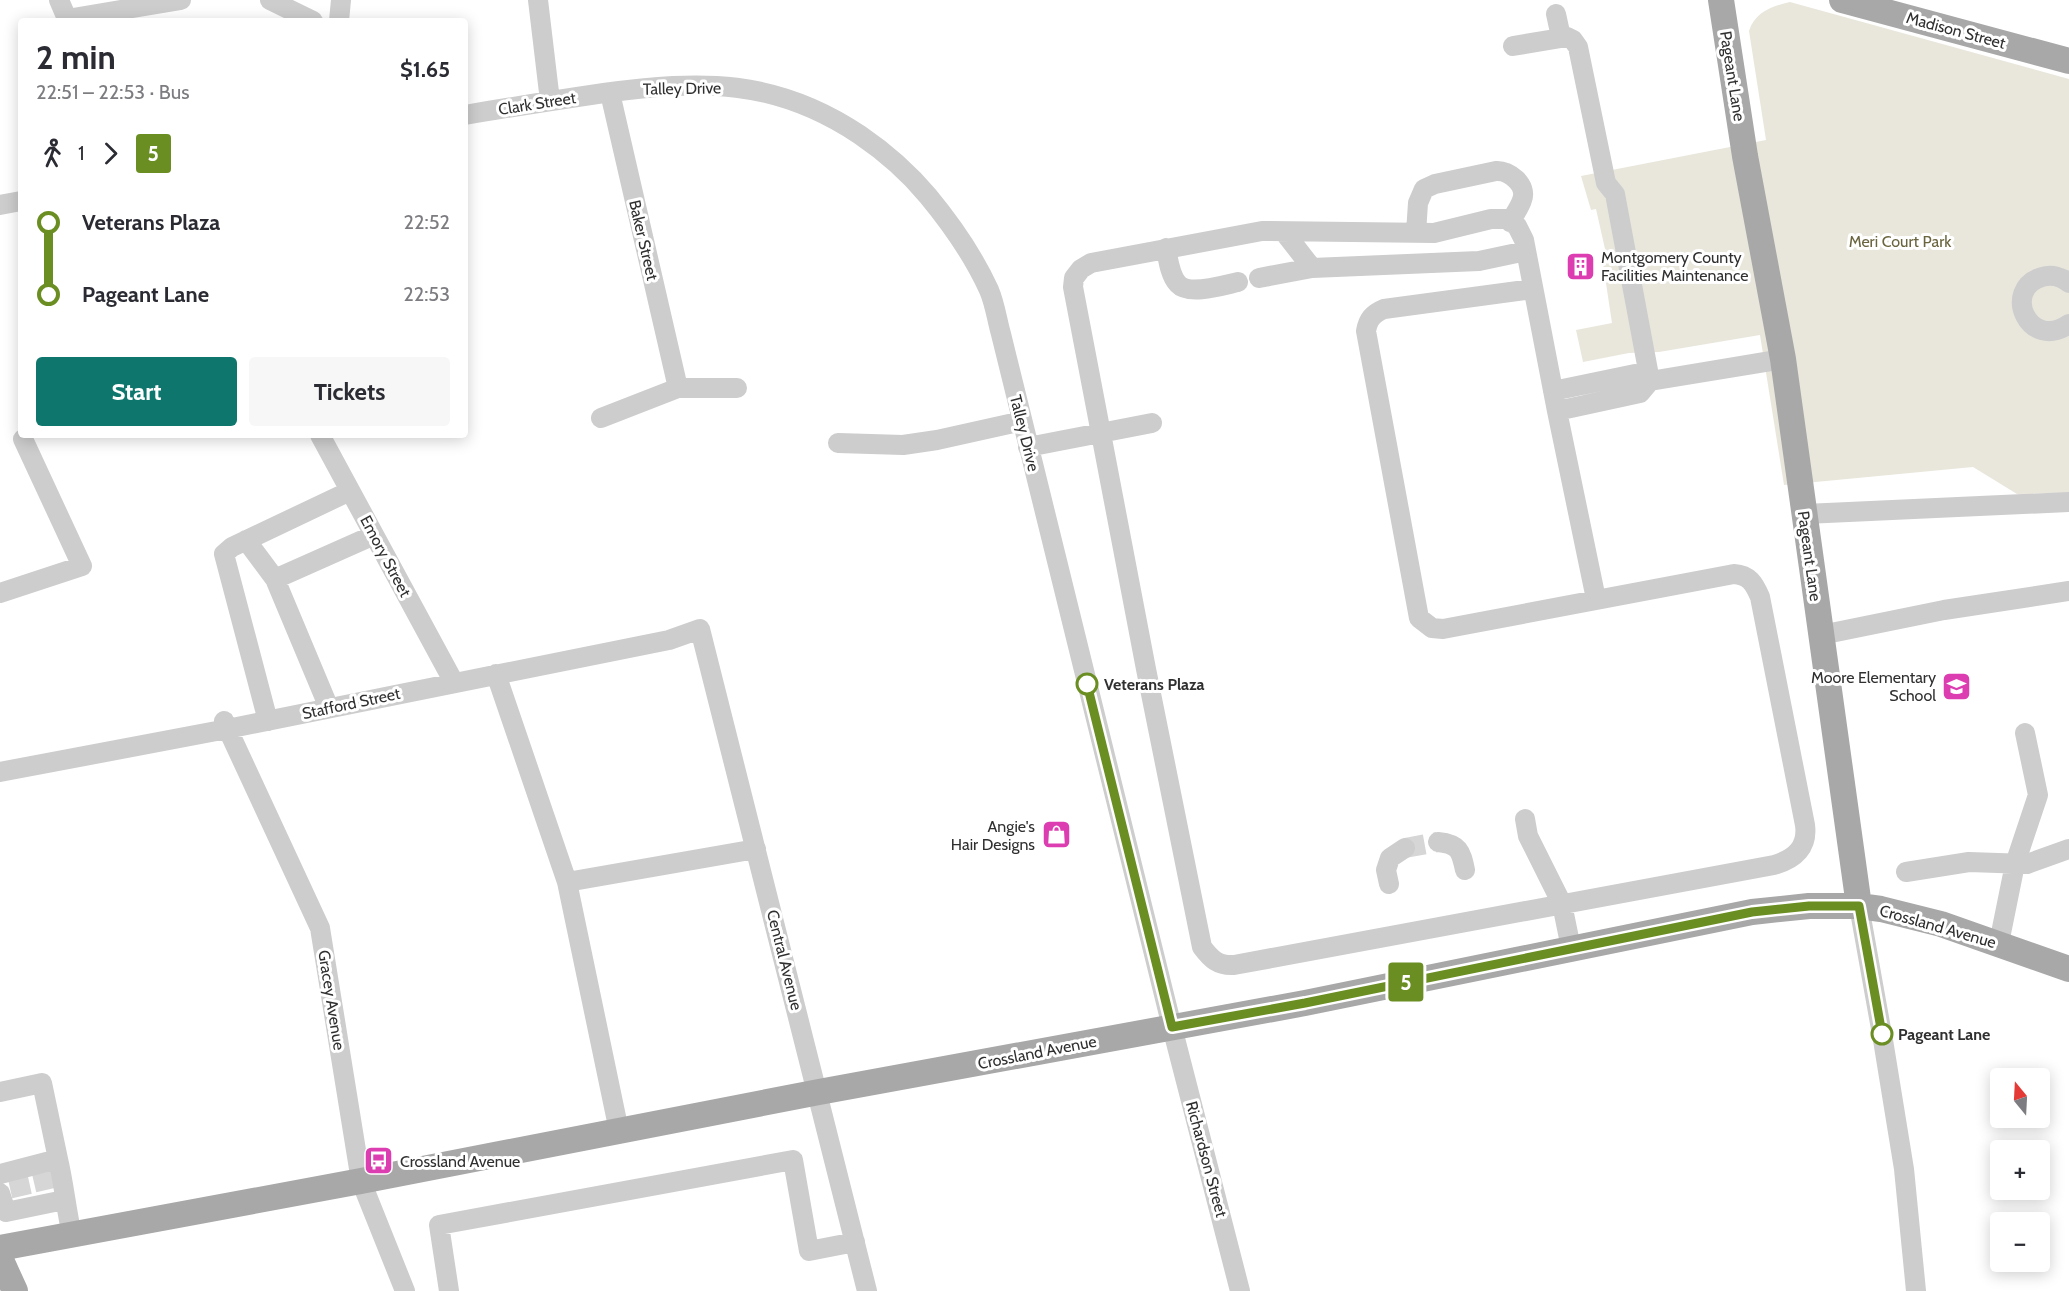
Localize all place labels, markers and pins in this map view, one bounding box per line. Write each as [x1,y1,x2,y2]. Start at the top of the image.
place label: Montgomery County Facilities Maintenance [1601,248,1748,285]
building icon: Montgomery County Facilities Maintenance [1564,250,1596,282]
place label: Moore Elementary School [1811,668,1936,705]
school or university icon: Moore Elementary School [1941,670,1973,702]
marker: Veterans Plaza [1076,673,1098,695]
place label: Veterans Plaza [1104,675,1205,694]
place label: Angie's Hair Designs [951,817,1035,854]
shop icon: Angie's Hair Designs [1040,819,1072,851]
marker: Pageant Lane [1871,1023,1893,1045]
place label: Pageant Lane [1898,1025,1990,1044]
bus stop icon: Crossland Avenue [363,1145,395,1177]
place label: Crossland Avenue [400,1152,520,1171]

